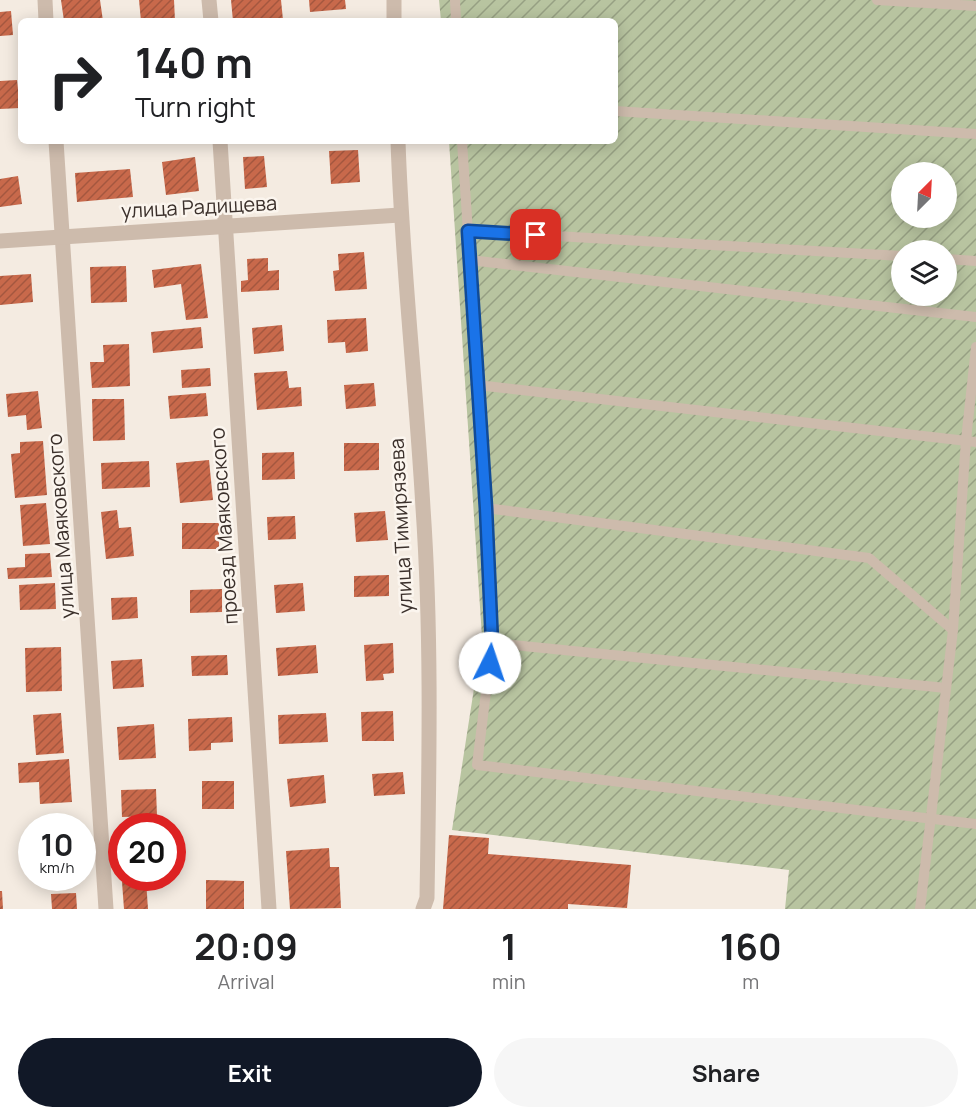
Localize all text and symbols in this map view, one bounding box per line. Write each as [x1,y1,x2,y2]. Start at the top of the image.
text: 140 m [135,33,253,91]
icon: right [36,42,114,120]
text: Turn right [135,88,256,125]
north arrow [891,162,957,228]
map controls [891,162,957,306]
street label: улица Радищева [120,189,278,224]
pin [510,209,561,260]
icon: arrive [519,218,552,251]
button: layers [891,240,957,306]
street label: проезд Маяковского [203,427,244,625]
street label: улица Маяковского [41,433,80,619]
street label: улица Тимирязева [382,438,419,614]
position arrow [458,631,522,695]
speed limit sign: 20 [108,813,186,891]
text: 10 [41,824,73,865]
text: km/h [40,857,74,878]
text: 20:09 [194,922,298,971]
text: 1 [501,922,517,971]
text: 160 [720,922,782,971]
text: Arrival [217,968,275,995]
text: min [492,968,526,995]
text: m [742,968,759,995]
button: Exit [18,1038,482,1107]
button: Share [494,1038,958,1107]

